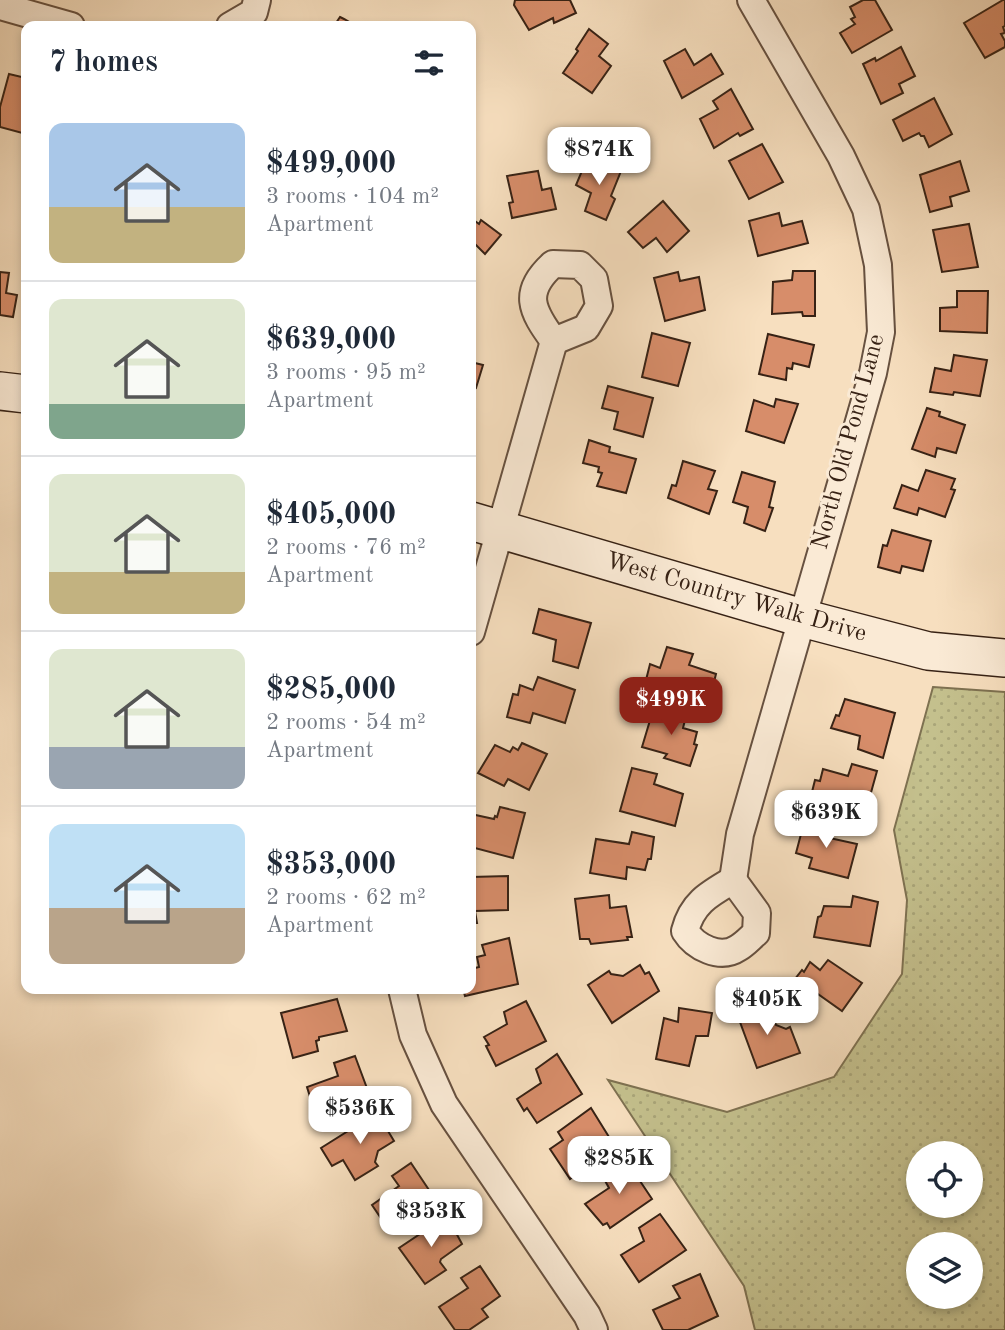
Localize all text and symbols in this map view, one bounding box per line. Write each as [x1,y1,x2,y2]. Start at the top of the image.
icon: filters [410,44,448,82]
text: 7 homes [49,48,158,78]
pin: $874K [550,128,648,187]
text: $874K [563,138,635,161]
text: $499,000 [266,149,396,179]
icon: home [105,151,189,235]
text: 3 rooms · 104 m² [266,185,439,208]
text: Apartment [266,213,374,236]
text: $639,000 [266,325,396,355]
icon: home [105,327,189,411]
street label: North Old Pond Lane [809,332,889,552]
text: 3 rooms · 95 m² [266,361,426,384]
text: Apartment [266,389,374,412]
text: $405,000 [266,500,396,530]
icon: home [105,502,189,586]
text: 2 rooms · 76 m² [266,536,426,559]
street label: West Country Walk Drive [603,549,869,647]
text: Apartment [266,564,374,587]
text: $285,000 [266,675,396,705]
icon: home [105,677,189,761]
pin: $499K [622,678,720,737]
text: $499K [635,688,707,711]
text: 2 rooms · 54 m² [266,711,426,734]
text: Apartment [266,739,374,762]
pin: $639K [777,790,875,850]
text: $639K [790,801,862,824]
text: $353,000 [266,850,396,880]
icon: home [105,852,189,936]
text: 2 rooms · 62 m² [266,886,426,909]
text: Apartment [266,914,374,937]
pin: $405K [718,978,816,1037]
text: $405K [731,988,803,1011]
pin: $536K [311,1086,409,1146]
text: $536K [324,1097,396,1120]
pin: $285K [570,1136,668,1196]
map controls [906,1141,983,1309]
button: locate [906,1141,983,1218]
text: $285K [583,1147,655,1170]
pin: $353K [382,1190,480,1249]
text: $353K [395,1200,467,1223]
button: layers [906,1232,983,1309]

